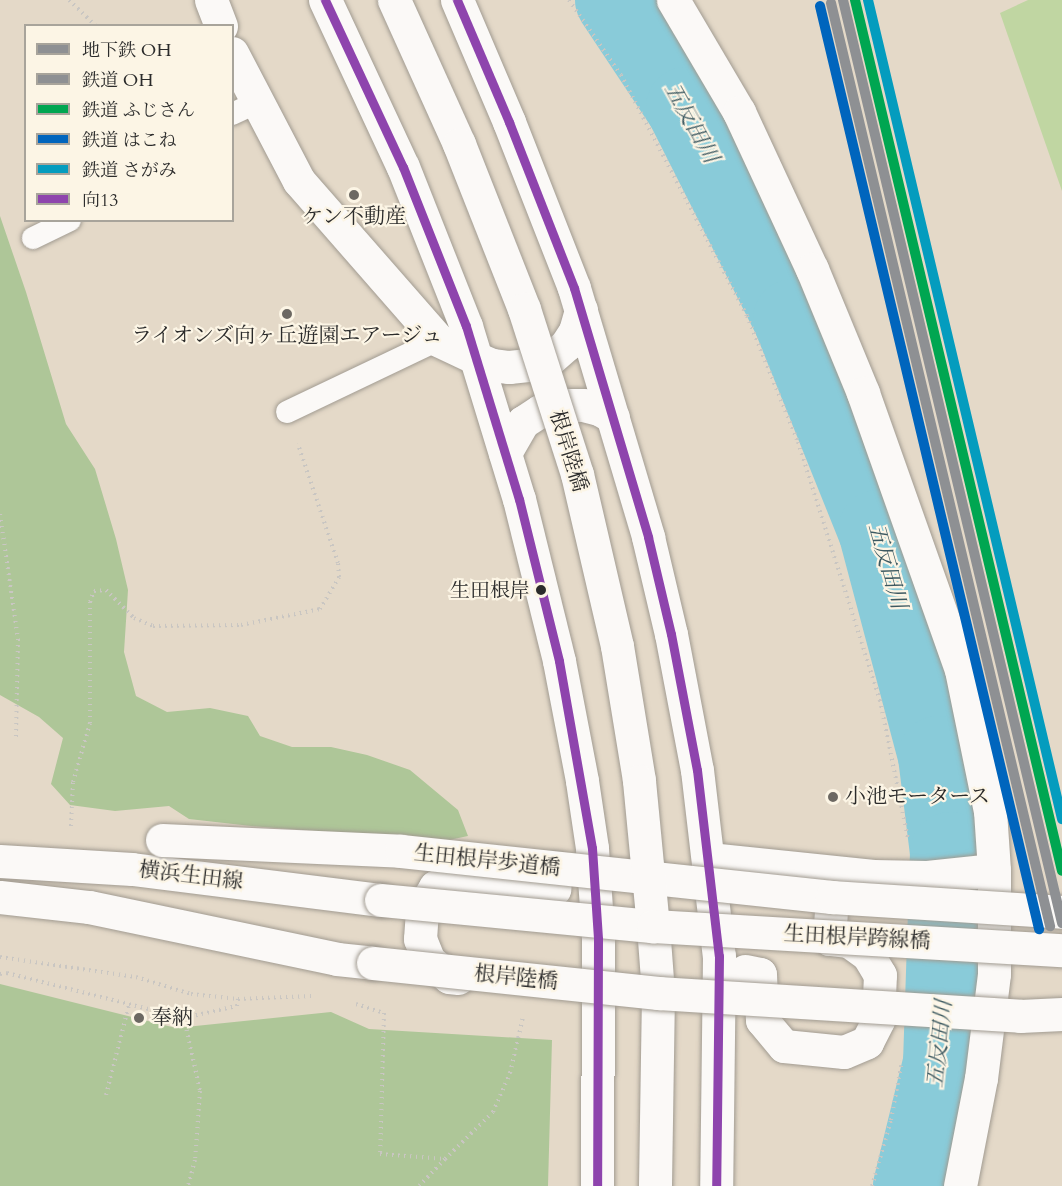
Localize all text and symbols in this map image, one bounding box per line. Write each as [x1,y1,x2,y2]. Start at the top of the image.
legend [24,24,234,222]
text: 地下鉄 OH [82,38,171,63]
text: 鉄道 OH [82,68,153,93]
water label: 五反田川 [658,78,724,168]
text: 鉄道 ふじさん [82,98,195,123]
text: 鉄道 はこね [82,128,177,153]
text: 鉄道 さがみ [82,158,177,183]
text: 向13 [82,188,118,213]
marker: ケン不動産 [347,188,361,202]
place label: ケン不動産 [302,204,406,230]
marker: ライオンズ向ヶ丘遊園エアージュ [280,307,294,321]
place label: ライオンズ向ヶ丘遊園エアージュ [130,323,444,349]
street label: 根岸陸橋 [544,407,592,495]
water label: 五反田川 [862,520,912,612]
place label: 生田根岸 [450,578,530,602]
marker: 生田根岸 [535,584,547,596]
place label: 小池モータース [845,784,991,810]
marker: 小池モータース [826,790,840,804]
street label: 生田根岸歩道橋 [413,841,561,881]
street label: 横浜生田線 [137,857,245,895]
street label: 生田根岸跨線橋 [783,922,931,954]
street label: 根岸陸橋 [473,961,559,995]
water label: 五反田川 [922,999,958,1089]
place label: 奉納 [151,1005,193,1031]
marker: 奉納 [132,1011,146,1025]

